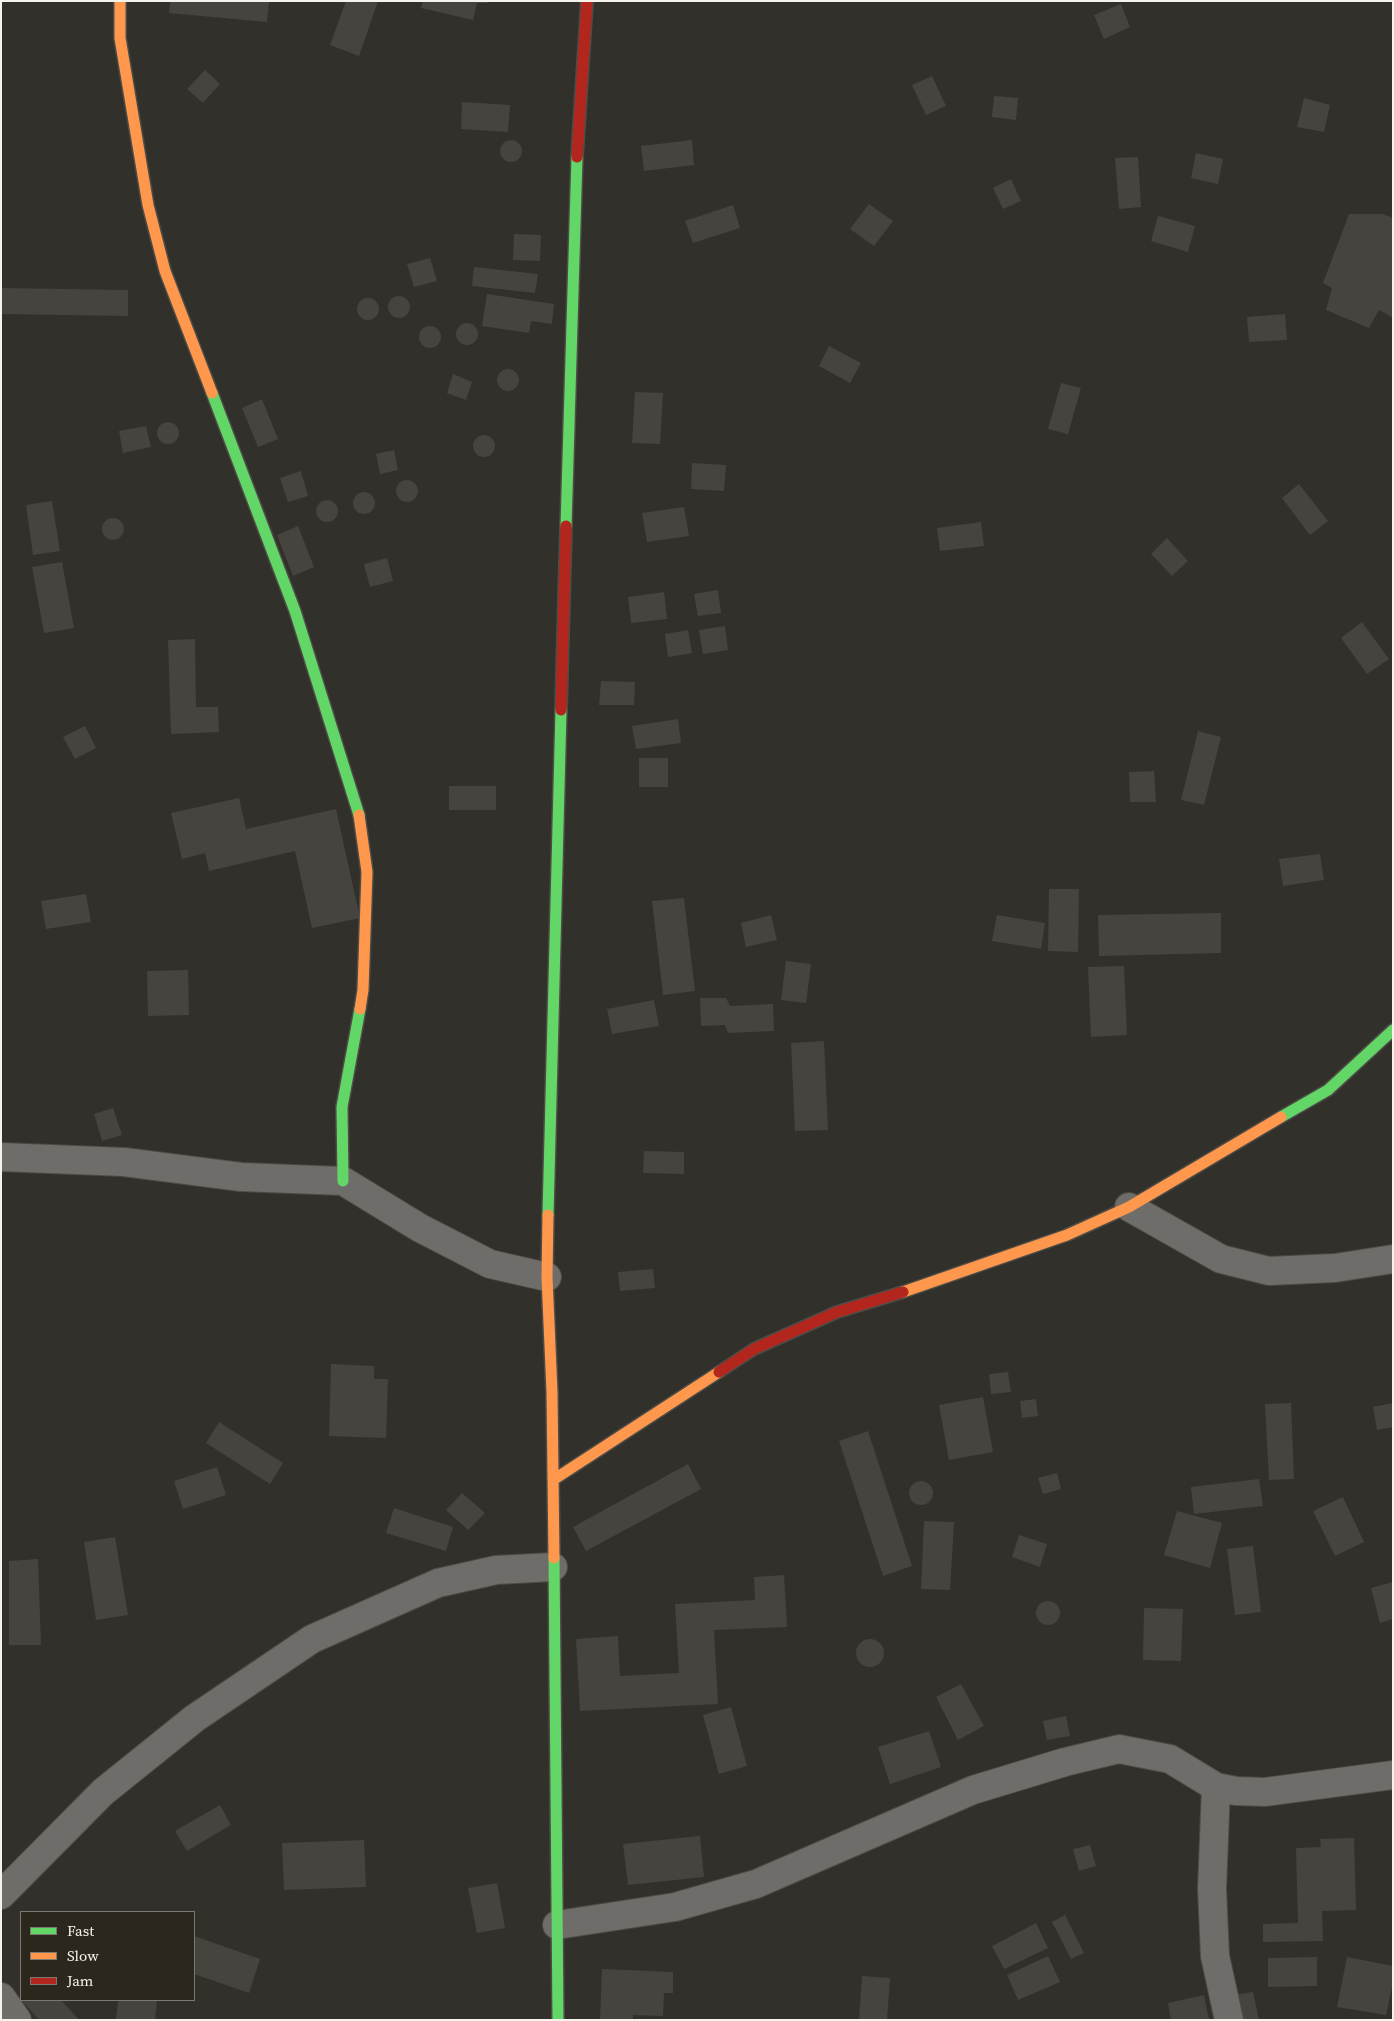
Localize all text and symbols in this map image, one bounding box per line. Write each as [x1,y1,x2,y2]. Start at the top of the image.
legend [20,1911,195,2001]
text: Fast [67,1920,94,1941]
text: Slow [67,1945,99,1966]
text: Jam [67,1970,93,1991]

